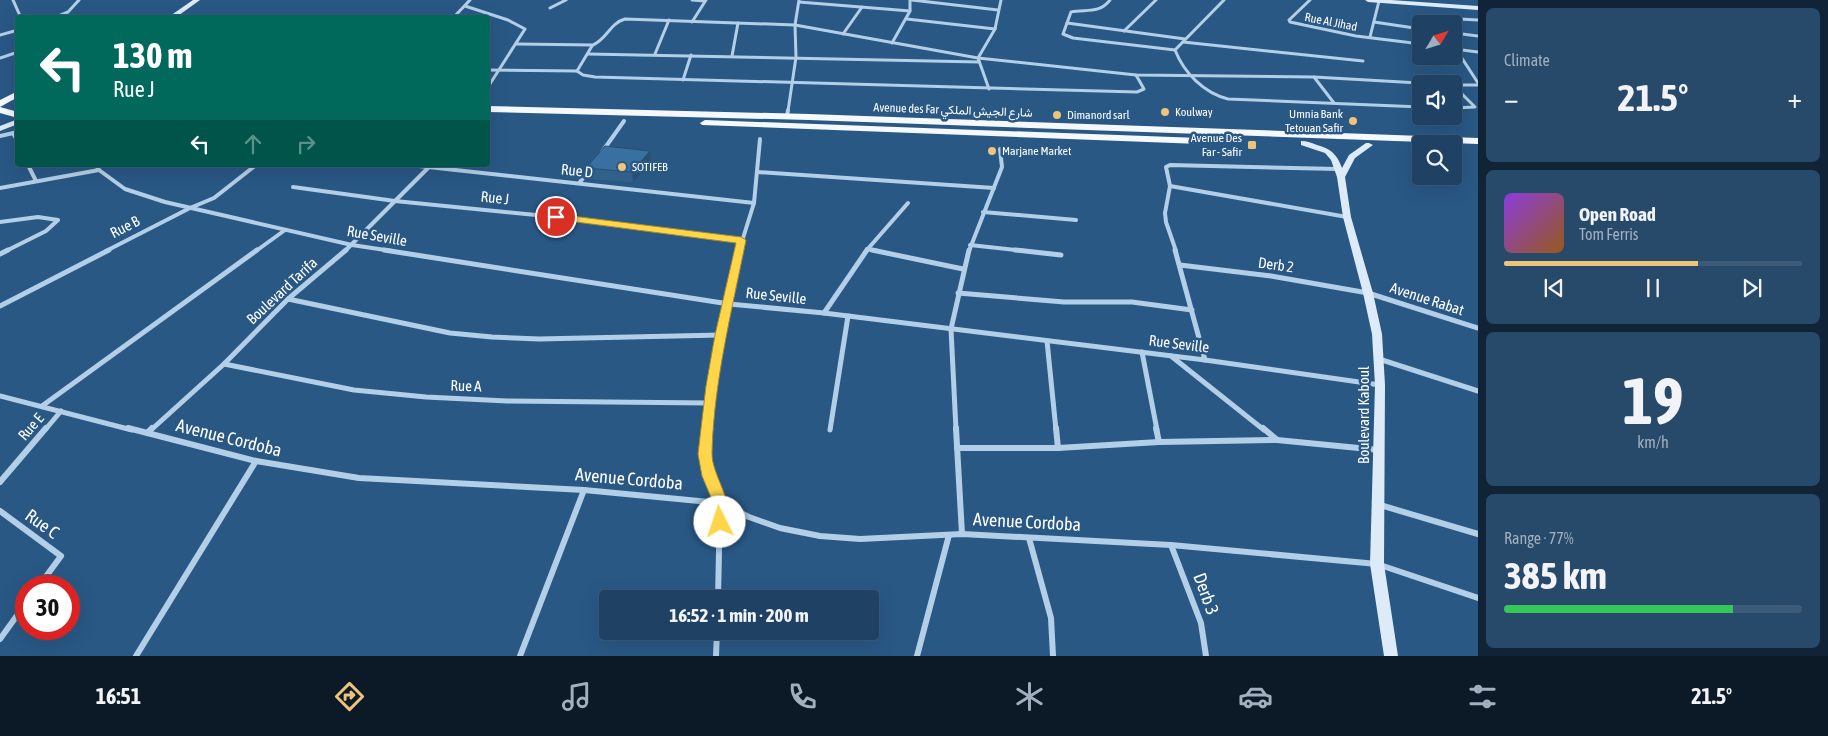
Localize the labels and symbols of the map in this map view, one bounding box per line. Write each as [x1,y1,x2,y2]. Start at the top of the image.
street label: Rue Al Jihad [1304,10,1358,34]
north arrow [1412,15,1462,65]
street label: Avenue des Far شارع الجيش الملكي [873,100,1033,123]
place label: Koulway [1175,105,1213,119]
marker: Koulway [1159,106,1171,118]
place label: Umnia Bank Tetouan Safir [1285,107,1344,135]
place label: Dimanord sarl [1067,108,1130,122]
marker: Dimanord sarl [1051,109,1063,121]
marker: Umnia Bank Tetouan Safir [1347,115,1359,127]
place label: Avenue Des Far - Safir [1191,131,1242,159]
marker: Avenue Des Far - Safir [1246,139,1258,151]
place label: Marjane Market [1002,144,1072,158]
marker: Marjane Market [986,145,998,157]
street label: Rue D [560,160,594,181]
place label: SOTIFEB [632,160,668,174]
marker: SOTIFEB [616,161,628,173]
street label: Rue J [480,188,510,207]
pin [535,196,577,238]
street label: Rue B [107,212,142,241]
street label: Rue Seville [346,222,409,249]
street label: Boulevard Tarifa [243,254,320,328]
street label: Derb 2 [1257,254,1295,275]
street label: Avenue Rabat [1388,279,1466,318]
street label: Rue Seville [745,284,807,307]
street label: Rue Seville [1148,331,1210,356]
street label: Boulevard Kaboul [1355,366,1372,464]
street label: Rue A [450,376,482,395]
street label: Rue E [14,409,47,444]
street label: Avenue Cordoba [174,414,284,461]
street label: Avenue Cordoba [574,463,684,494]
position arrow [693,495,745,547]
street label: Rue C [21,504,63,543]
street label: Avenue Cordoba [973,508,1082,535]
street label: Derb 3 [1189,570,1224,618]
speed limit sign: 30 [15,575,80,640]

